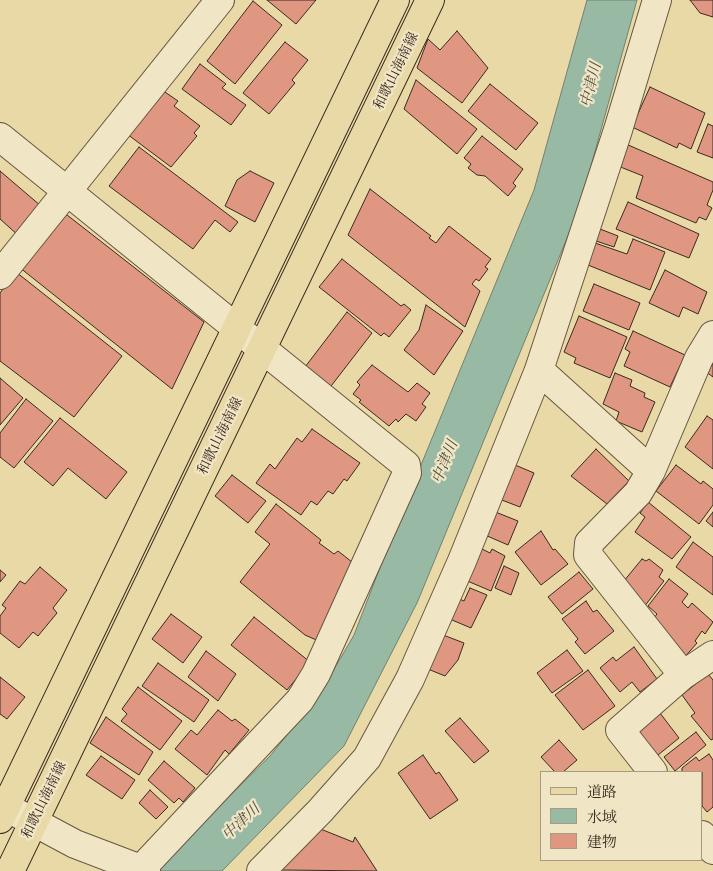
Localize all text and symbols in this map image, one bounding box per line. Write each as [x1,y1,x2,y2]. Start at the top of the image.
street label: 和歌山海南線 [370,30,422,112]
water label: 中津川 [577,61,605,109]
street label: 和歌山海南線 [194,395,246,477]
water label: 中津川 [428,438,462,486]
street label: 和歌山海南線 [18,759,70,841]
legend [540,771,703,861]
text: 道路 [587,782,617,801]
water label: 中津川 [218,800,264,844]
text: 水域 [587,807,617,826]
text: 建物 [587,832,617,851]

